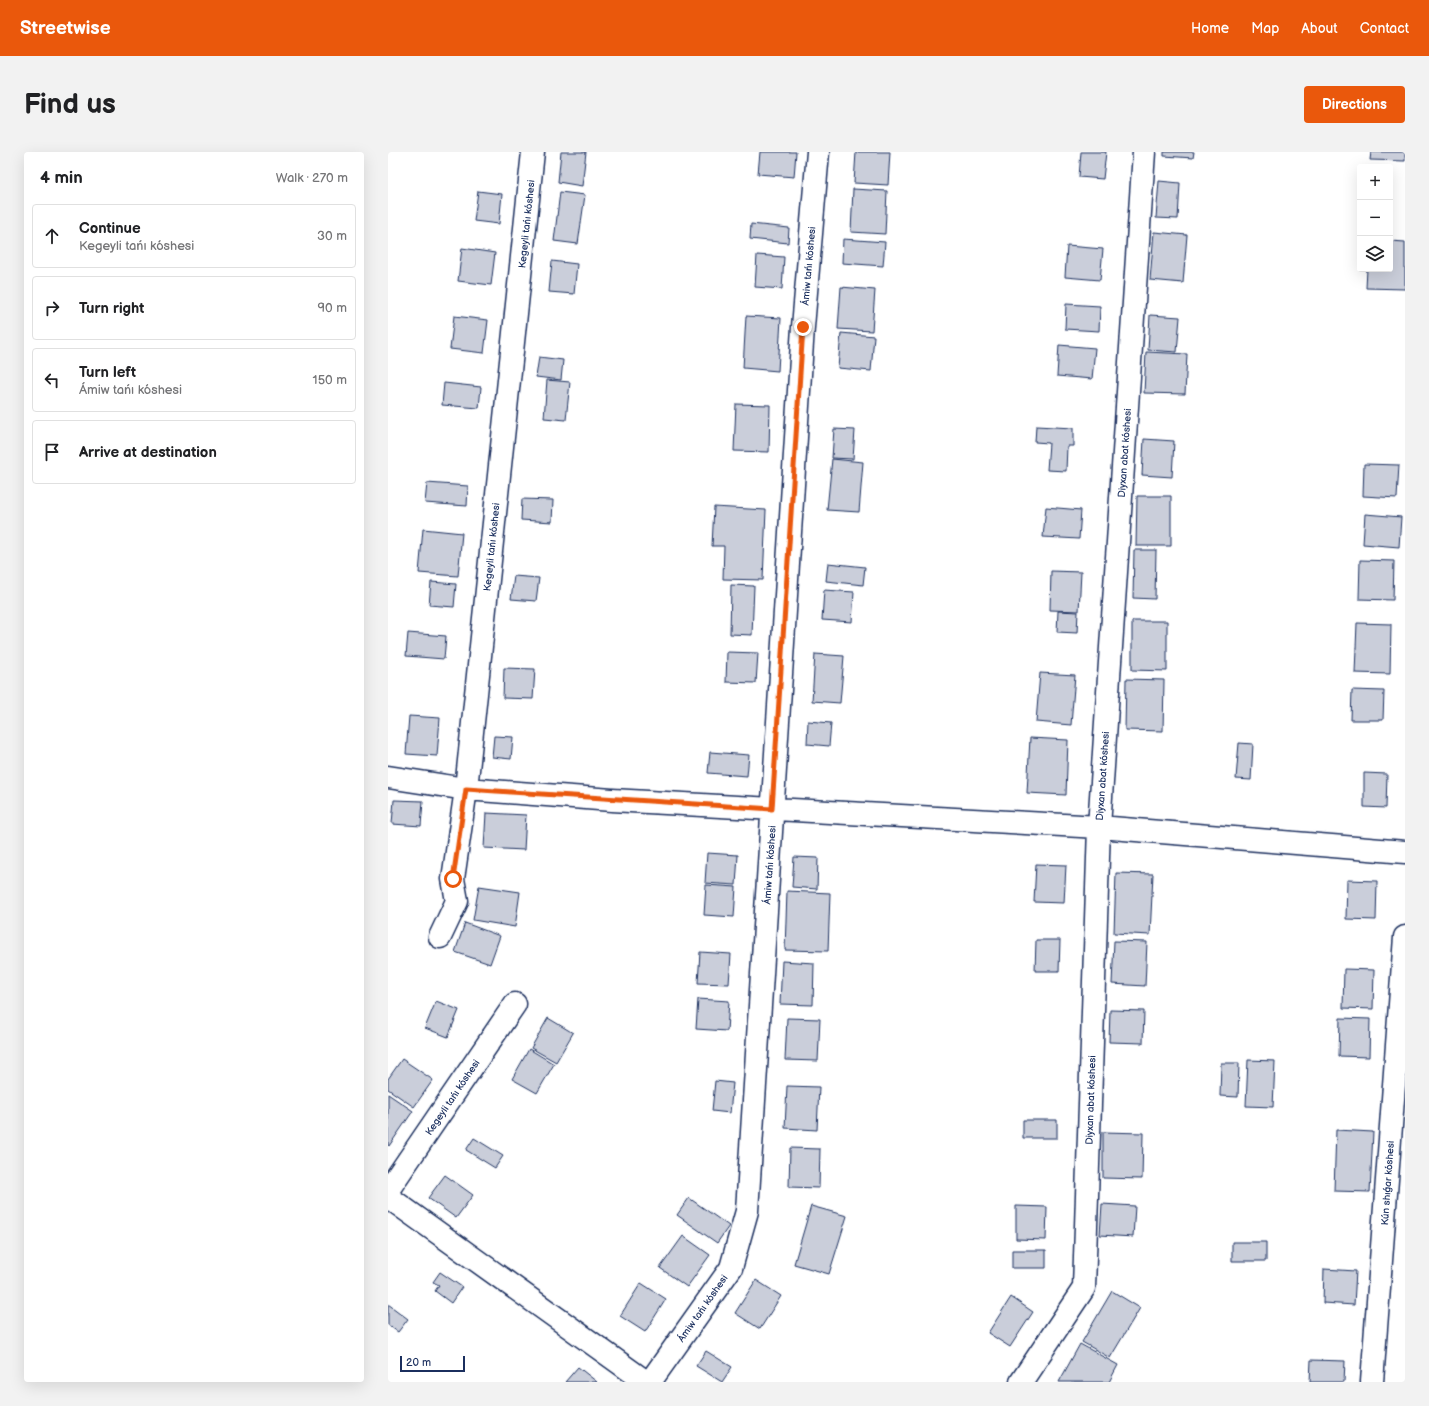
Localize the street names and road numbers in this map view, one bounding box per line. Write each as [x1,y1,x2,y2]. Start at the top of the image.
street label: Kegeyli tańı kóshesi [516,179,538,269]
street label: Ámiw tańı kóshesi [800,226,818,306]
street label: Diyxan abat kóshesi [1116,408,1134,498]
street label: Kegeyli tańı kóshesi [481,502,503,592]
street label: Diyxan abat kóshesi [1094,731,1112,821]
street label: Ámiw tańı kóshesi [761,825,779,905]
street label: Diyxan abat kóshesi [1083,1055,1099,1145]
street label: Kegeyli tańı kóshesi [423,1057,483,1138]
street label: Kún shıǵar kóshesi [1379,1140,1397,1226]
street label: Ámiw tańı kóshesi [675,1273,730,1344]

